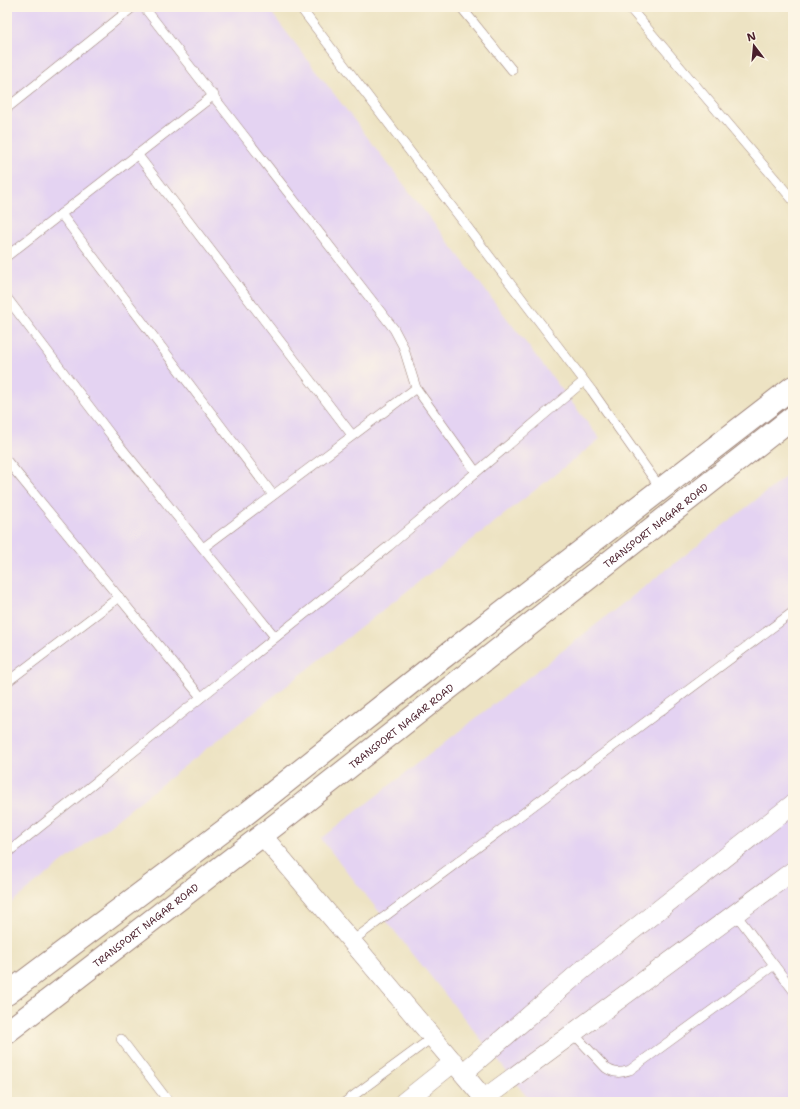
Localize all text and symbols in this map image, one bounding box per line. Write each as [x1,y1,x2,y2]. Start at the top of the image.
north arrow [734,26,774,66]
text: N [745,28,758,45]
street label: TRANSPORT NAGAR ROAD [601,480,711,571]
street label: TRANSPORT NAGAR ROAD [346,681,457,772]
street label: TRANSPORT NAGAR ROAD [90,880,202,970]

